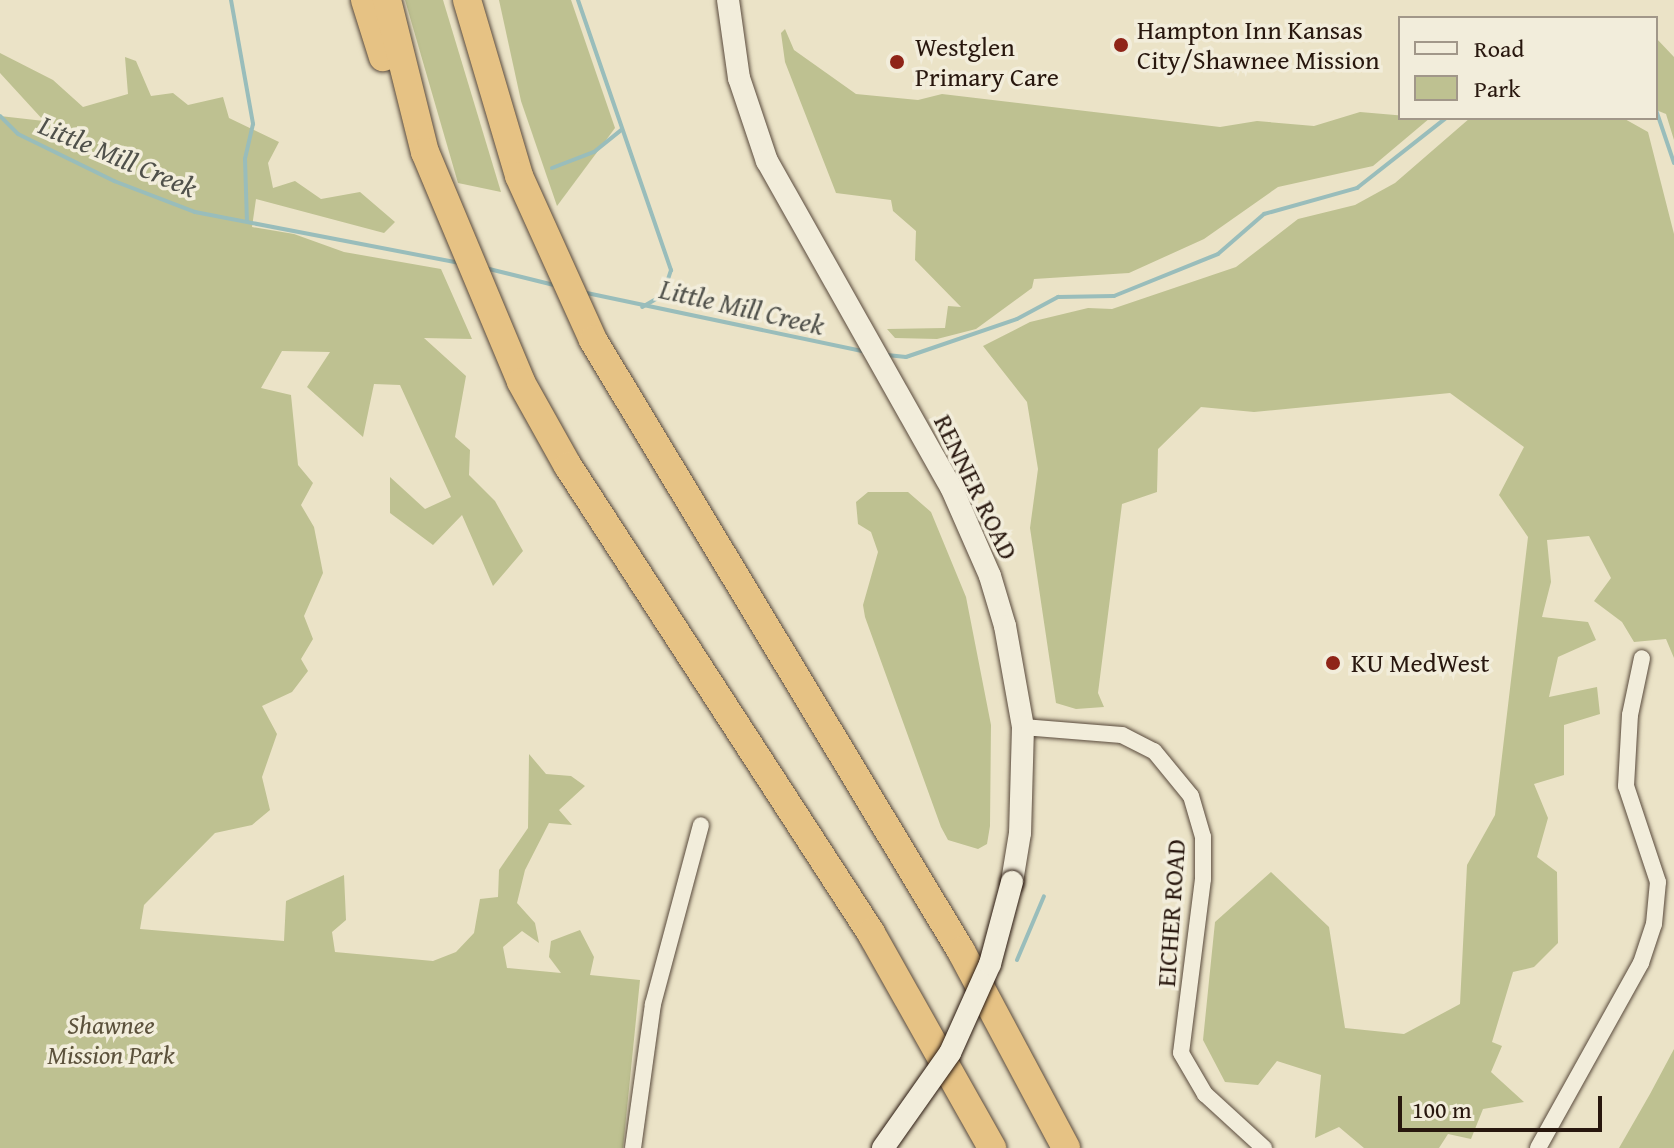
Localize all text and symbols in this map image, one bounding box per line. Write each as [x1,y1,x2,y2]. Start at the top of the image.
place label: Hampton Inn Kansas City/Shawnee Mission [1137,14,1380,76]
legend [1398,16,1658,120]
place label: Westglen Primary Care [915,31,1059,92]
text: Road [1474,31,1524,66]
marker: Hampton Inn Kansas City/Shawnee Mission [1112,36,1130,54]
marker: Westglen Primary Care [886,51,908,73]
text: Park [1474,71,1520,106]
water label: Little Mill Creek [34,108,202,204]
water label: Little Mill Creek [656,272,828,342]
street label: RENNER ROAD [927,409,1025,565]
place label: KU MedWest [1351,647,1489,679]
marker: KU MedWest [1322,652,1344,674]
street label: EICHER ROAD [1150,838,1192,988]
park label: Shawnee Mission Park [47,1009,175,1070]
scale bar [1402,1080,1606,1130]
text: 100 m [1412,1092,1472,1127]

